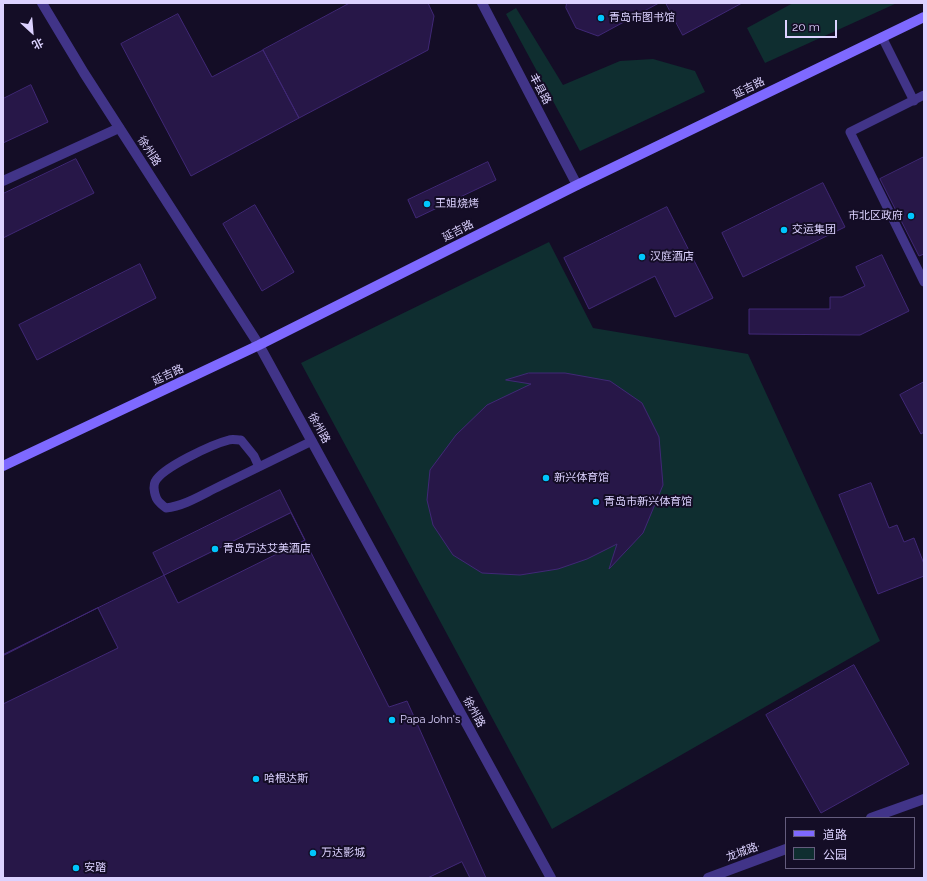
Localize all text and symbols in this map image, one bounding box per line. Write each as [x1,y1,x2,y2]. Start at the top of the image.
place label: 青岛市图书馆 [609,11,675,25]
north arrow [12,12,52,52]
scale bar [787,12,839,38]
marker: 青岛市图书馆 [596,13,606,23]
text: 20 m [792,20,820,34]
text: 北 [30,35,45,51]
street label: 丰县路 [526,71,554,107]
street label: 延吉路 [731,75,767,101]
street label: 徐州路 [134,134,164,168]
place label: 王姐烧烤 [435,197,479,211]
marker: 王姐烧烤 [422,199,432,209]
place label: 市北区政府 [848,209,903,223]
marker: 市北区政府 [906,211,916,221]
street label: 延吉路 [440,218,476,244]
place label: 交运集团 [792,223,836,237]
marker: 交运集团 [779,225,789,235]
place label: 汉庭酒店 [650,250,694,264]
marker: 汉庭酒店 [637,252,647,262]
street label: 延吉路 [150,362,186,388]
street label: 徐州路 [305,410,333,446]
place label: 新兴体育馆 [554,471,609,485]
marker: 新兴体育馆 [541,473,551,483]
place label: 青岛市新兴体育馆 [604,495,692,509]
marker: 青岛市新兴体育馆 [591,497,601,507]
place label: 青岛万达艾美酒店 [223,542,311,556]
marker: 青岛万达艾美酒店 [210,544,220,554]
street label: 徐州路 [460,694,488,730]
place label: Papa John's [400,713,460,727]
marker: Papa John's [387,715,397,725]
place label: 哈根达斯 [264,772,308,786]
marker: 哈根达斯 [251,774,261,784]
legend [785,817,915,869]
text: 道路 [823,828,847,842]
street label: 龙城路· [724,840,762,864]
place label: 万达影城 [321,846,365,860]
marker: 万达影城 [308,848,318,858]
text: 公园 [823,848,847,862]
place label: 安踏 [84,861,106,875]
marker: 安踏 [71,863,81,873]

